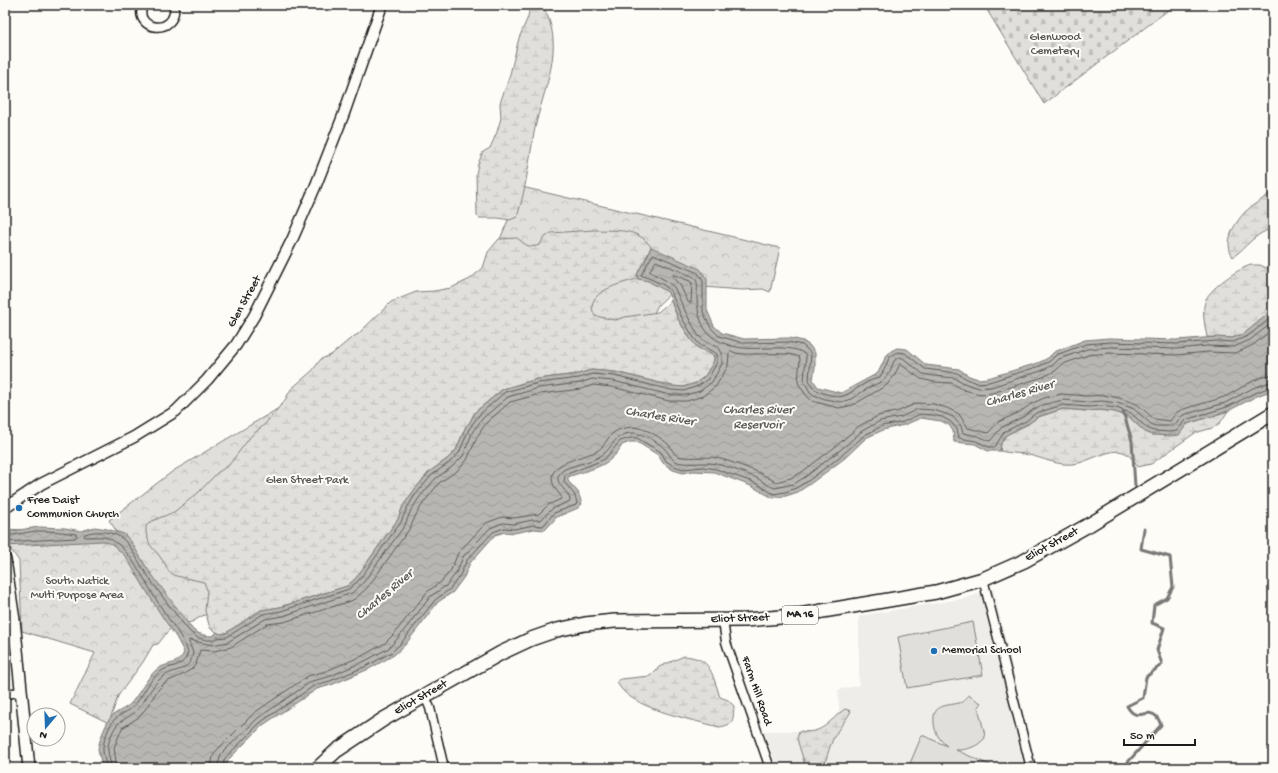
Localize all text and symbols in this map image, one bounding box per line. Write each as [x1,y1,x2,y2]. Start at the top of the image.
park label: Glenwood Cemetery [1030,31,1081,59]
street label: Glen Street [225,273,265,330]
water label: Charles River [984,376,1058,411]
water label: Charles River Reservoir [723,403,795,433]
water label: Charles River [624,404,698,430]
park label: Glen Street Park [266,474,350,488]
place label: Free Daist Communion Church [26,494,119,522]
marker: Free Daist Communion Church [14,503,24,513]
street label: Eliot Street [1023,524,1082,565]
water label: Charles River [353,565,418,623]
park label: South Natick Multi Purpose Area [30,575,124,603]
road number: MA 16 [782,606,818,624]
street label: Eliot Street [710,611,771,627]
place label: Memorial School [942,644,1022,658]
marker: Memorial School [929,646,939,656]
street label: Farm Hill Road [737,654,775,728]
street label: Eliot Street [392,677,451,719]
north arrow [26,707,66,747]
scale bar [1124,721,1195,747]
text: N [38,728,49,741]
text: 50 m [1130,730,1155,744]

